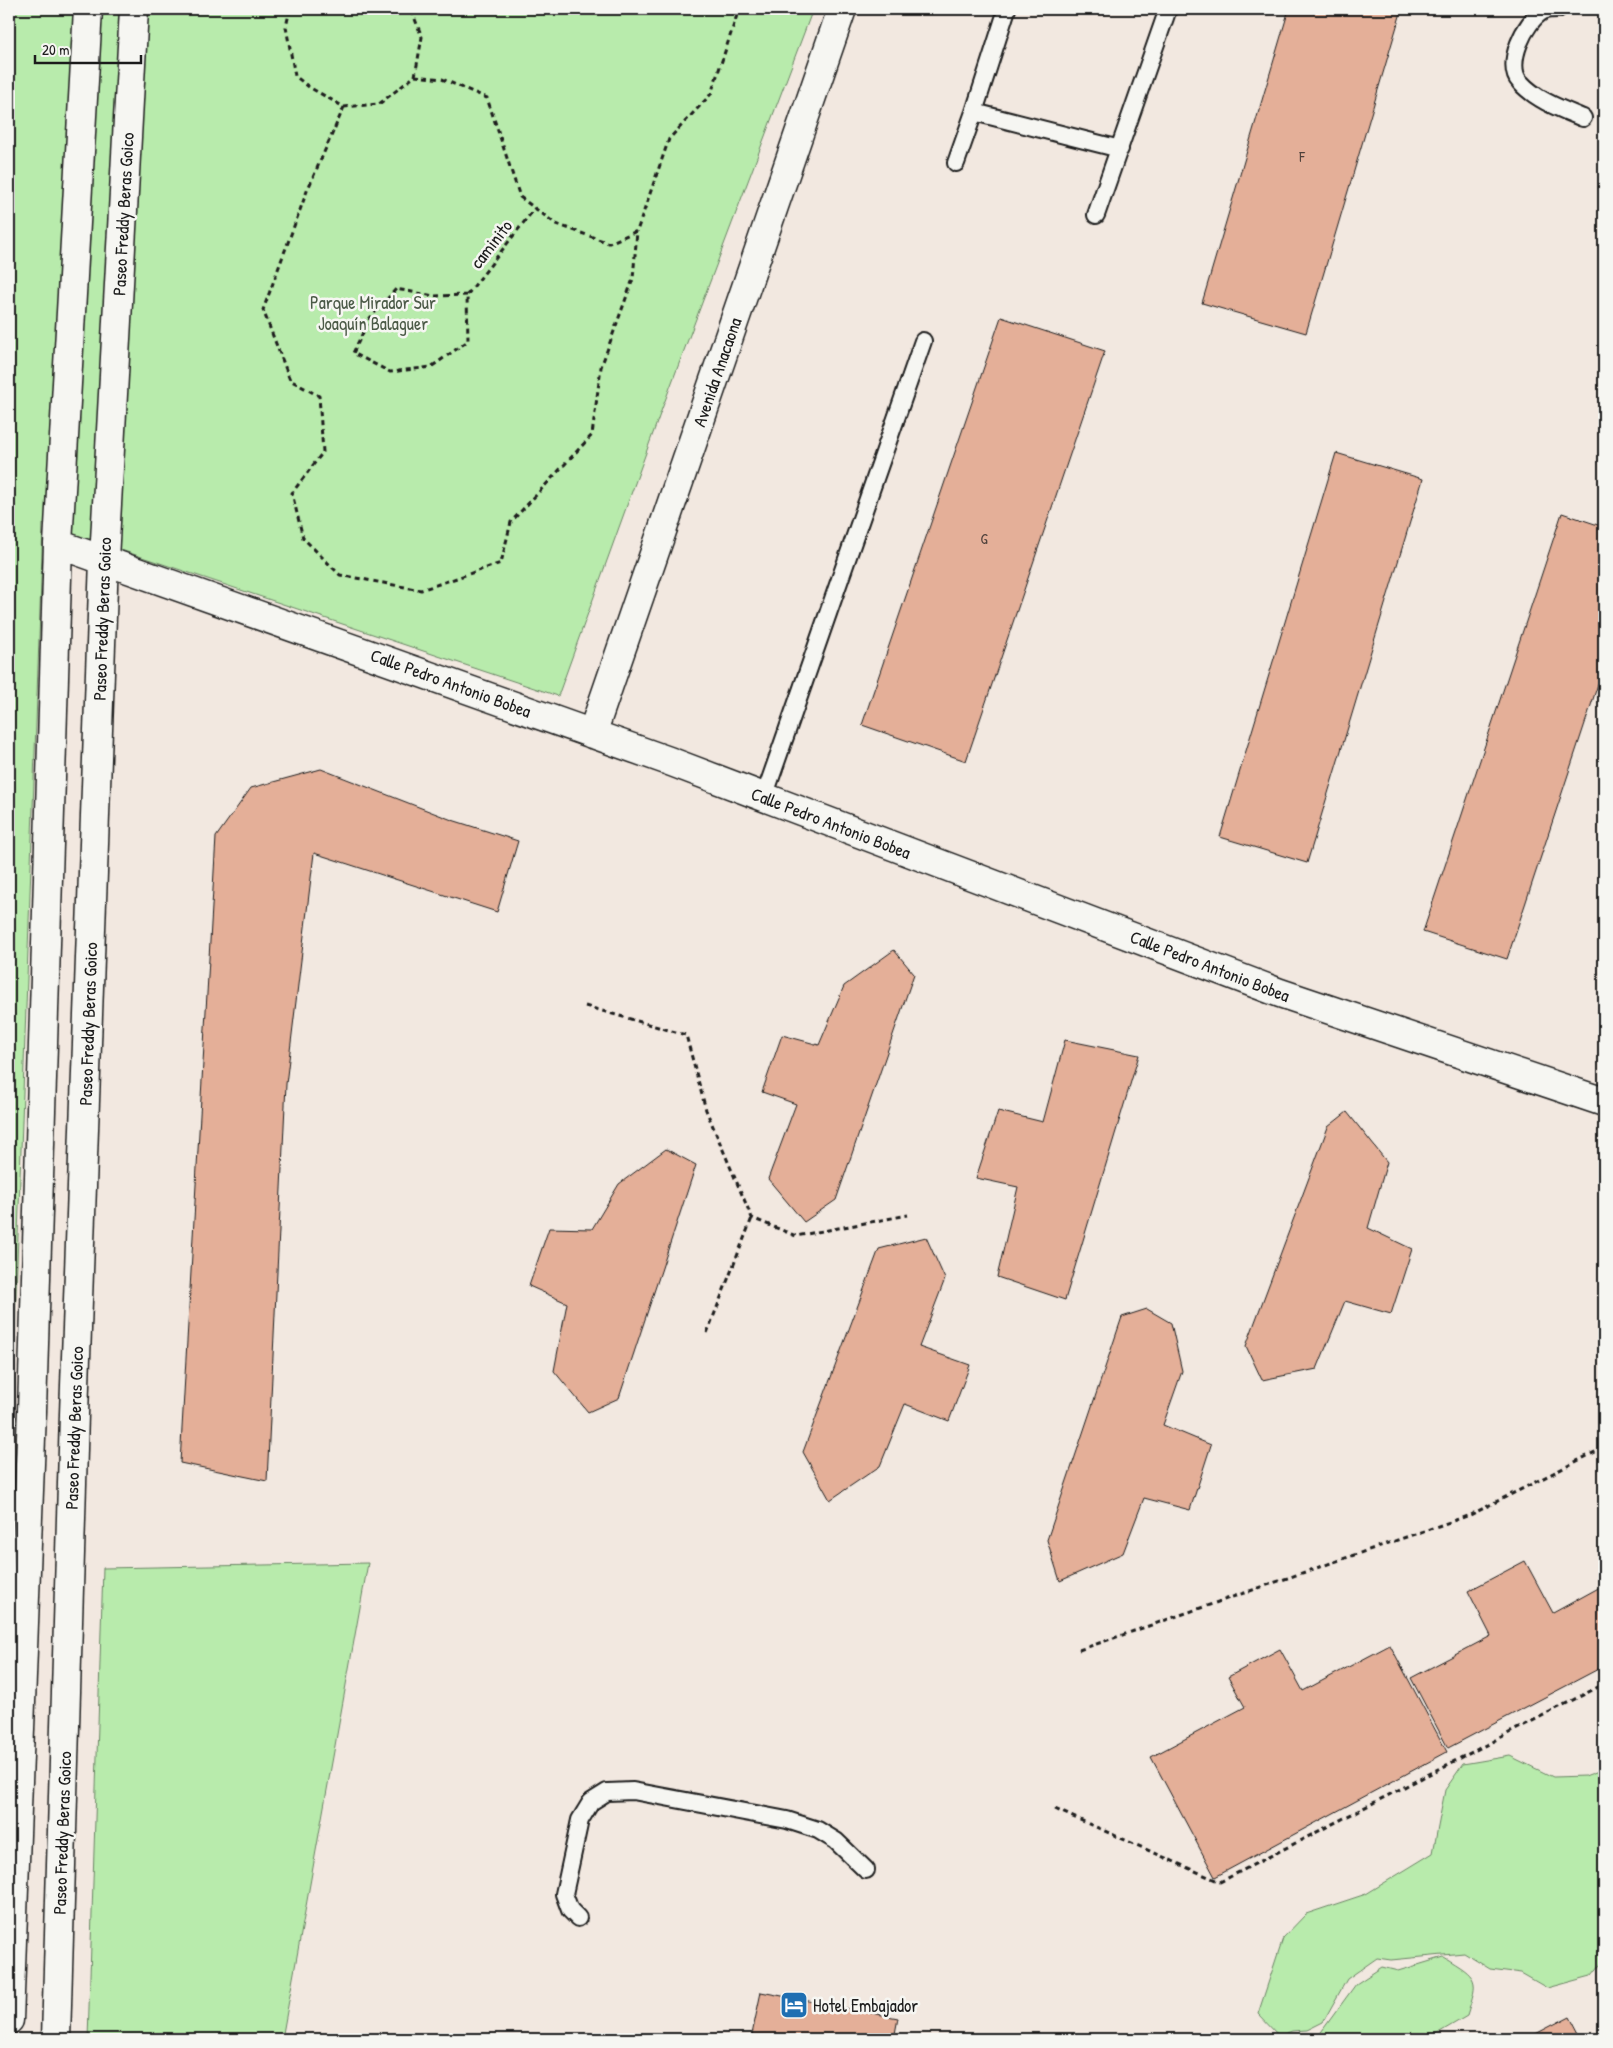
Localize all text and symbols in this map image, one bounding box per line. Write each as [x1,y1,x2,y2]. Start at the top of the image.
scale bar [35,32,141,64]
text: 20 m [42,39,69,60]
street label: Paseo Freddy Beras Goico [106,132,140,296]
house number: F [1298,146,1305,167]
street label: caminito [464,214,518,274]
park label: Parque Mirador Sur Joaquín Balaguer [310,290,436,336]
street label: Avenida Anacaona [687,314,747,430]
house number: G [980,528,988,549]
street label: Paseo Freddy Beras Goico [87,537,117,701]
street label: Calle Pedro Antonio Bobea [367,642,535,724]
street label: Calle Pedro Antonio Bobea [748,781,914,865]
street label: Calle Pedro Antonio Bobea [1127,924,1293,1008]
street label: Paseo Freddy Beras Goico [73,942,103,1106]
street label: Paseo Freddy Beras Goico [59,1346,89,1510]
street label: Paseo Freddy Beras Goico [47,1751,77,1915]
hotel icon: Hotel Embajador [779,1990,809,2020]
place label: Hotel Embajador [813,1993,918,2018]

